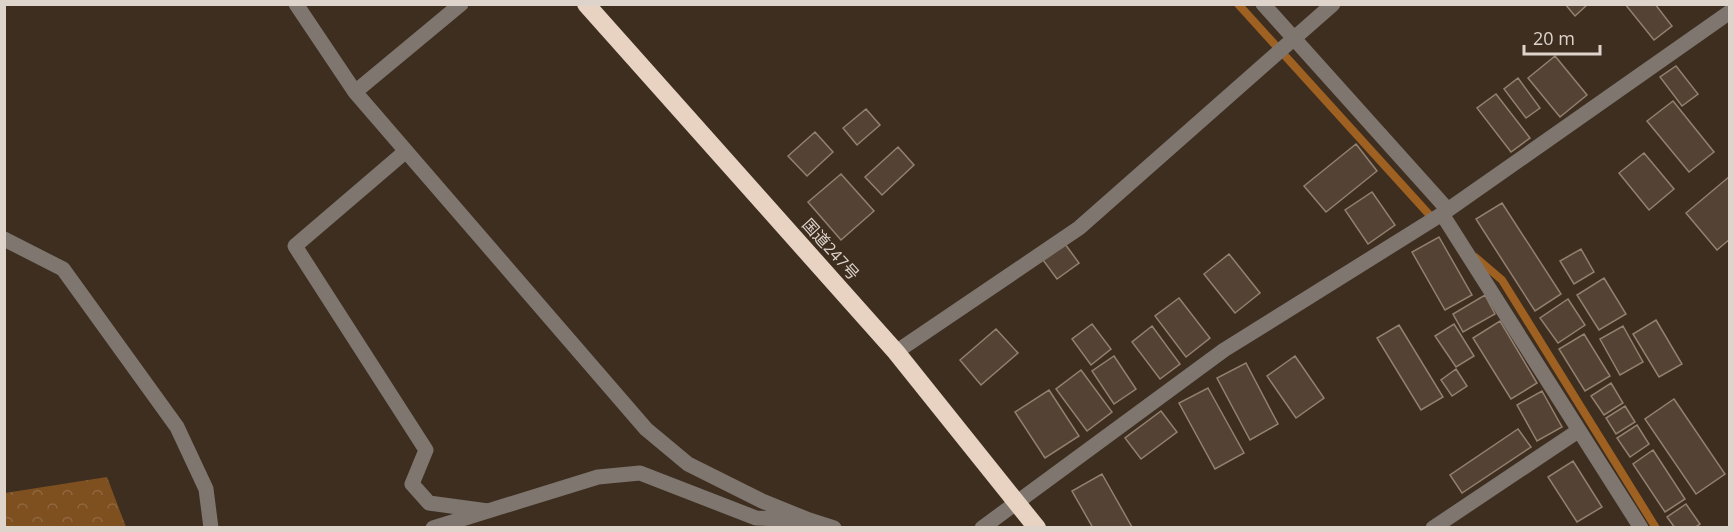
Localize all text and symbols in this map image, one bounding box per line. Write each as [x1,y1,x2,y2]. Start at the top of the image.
scale bar [1524,18,1600,56]
text: 20 m [1533,26,1575,50]
street label: 国道247号 [798,214,864,284]

